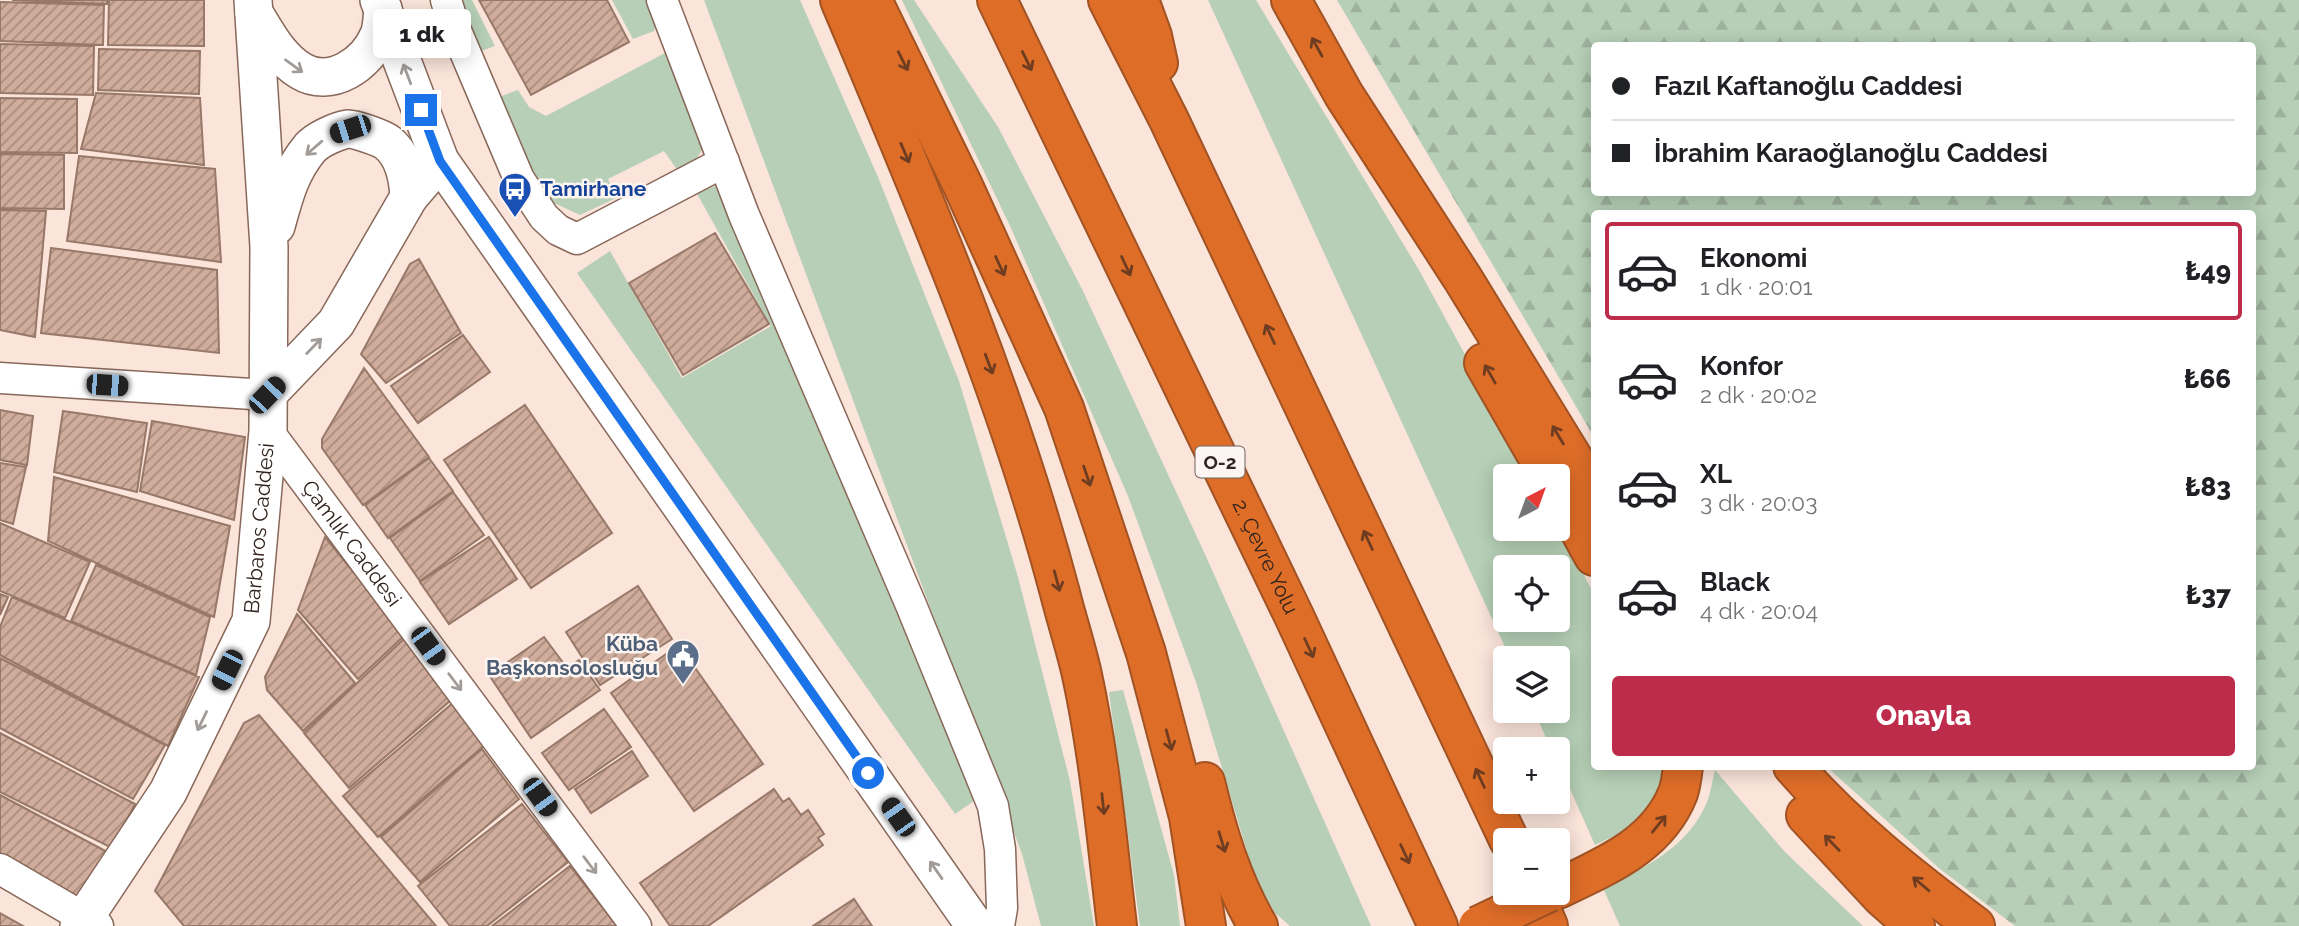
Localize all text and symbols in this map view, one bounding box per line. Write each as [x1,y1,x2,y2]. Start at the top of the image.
callout: 1 dk [372,8,470,57]
text: 1 dk [399,20,445,47]
one-way arrow [1310,38,1324,58]
one-way arrow [896,50,910,71]
one-way arrow [1021,50,1035,71]
one-way arrow [284,59,303,73]
one-way arrow [400,63,413,85]
text: Fazıl Kaftanoğlu Caddesi [1654,71,1963,101]
route end [405,94,437,126]
car [327,113,374,145]
text: İbrahim Karaoğlanoğlu Caddesi [1654,138,2048,168]
one-way arrow [305,140,323,156]
one-way arrow [899,142,912,163]
bus stop icon: Tamirhane [496,170,534,219]
place label: Tamirhane [540,176,647,201]
icon: car [1616,240,1679,303]
text: Ekonomi [1700,243,1808,273]
one-way arrow [994,255,1007,276]
one-way arrow [1120,255,1134,276]
text: ₺49 [2185,256,2231,286]
text: 1 dk · 20:01 [1700,273,1813,300]
one-way arrow [1263,324,1276,345]
one-way arrow [305,338,322,355]
icon: car [1616,348,1679,411]
text: Konfor [1700,351,1783,381]
one-way arrow [983,353,996,375]
text: ₺66 [2184,364,2231,394]
one-way arrow [1483,365,1497,385]
car [86,373,129,397]
car [245,373,290,417]
text: 2 dk · 20:02 [1700,381,1817,408]
one-way arrow [1550,426,1564,446]
street label: Barbaros Caddesi [239,442,279,615]
road number: O-2 [1196,446,1244,477]
icon: car [1616,456,1679,519]
text: XL [1700,459,1732,489]
north arrow [1493,464,1570,541]
map controls [1493,464,1570,905]
one-way arrow [1082,465,1094,487]
text: ₺83 [2185,472,2231,502]
street label: Çamlık Caddesi [297,475,407,611]
text: 3 dk · 20:03 [1700,489,1817,516]
street label: 2. Çevre Yolu [1228,495,1304,618]
one-way arrow [1361,530,1374,551]
button: locate [1493,555,1570,632]
icon: car [1616,564,1679,627]
text: Black [1700,567,1770,597]
one-way arrow [1051,570,1064,592]
text: ₺37 [2186,580,2231,610]
text: 4 dk · 20:04 [1700,597,1818,624]
car [408,623,449,669]
place label: Küba Başkonsolosluğu [486,631,658,680]
public building icon: Küba Başkonsolosluğu [664,637,702,686]
one-way arrow [1303,637,1316,658]
button: layers [1493,646,1570,723]
car [209,647,246,693]
one-way arrow [447,672,462,691]
button: Onayla [1612,676,2235,756]
one-way arrow [195,710,209,731]
one-way arrow [1163,728,1176,751]
button: + [1493,737,1570,814]
route start [852,757,884,789]
one-way arrow [1473,768,1486,789]
car [520,774,561,820]
one-way arrow [1097,792,1110,815]
car [878,794,919,840]
one-way arrow [1651,815,1666,833]
button: − [1493,828,1570,905]
one-way arrow [1217,831,1230,853]
one-way arrow [1824,835,1841,852]
one-way arrow [1399,843,1412,865]
one-way arrow [583,855,598,874]
one-way arrow [929,861,943,880]
one-way arrow [1912,876,1930,892]

